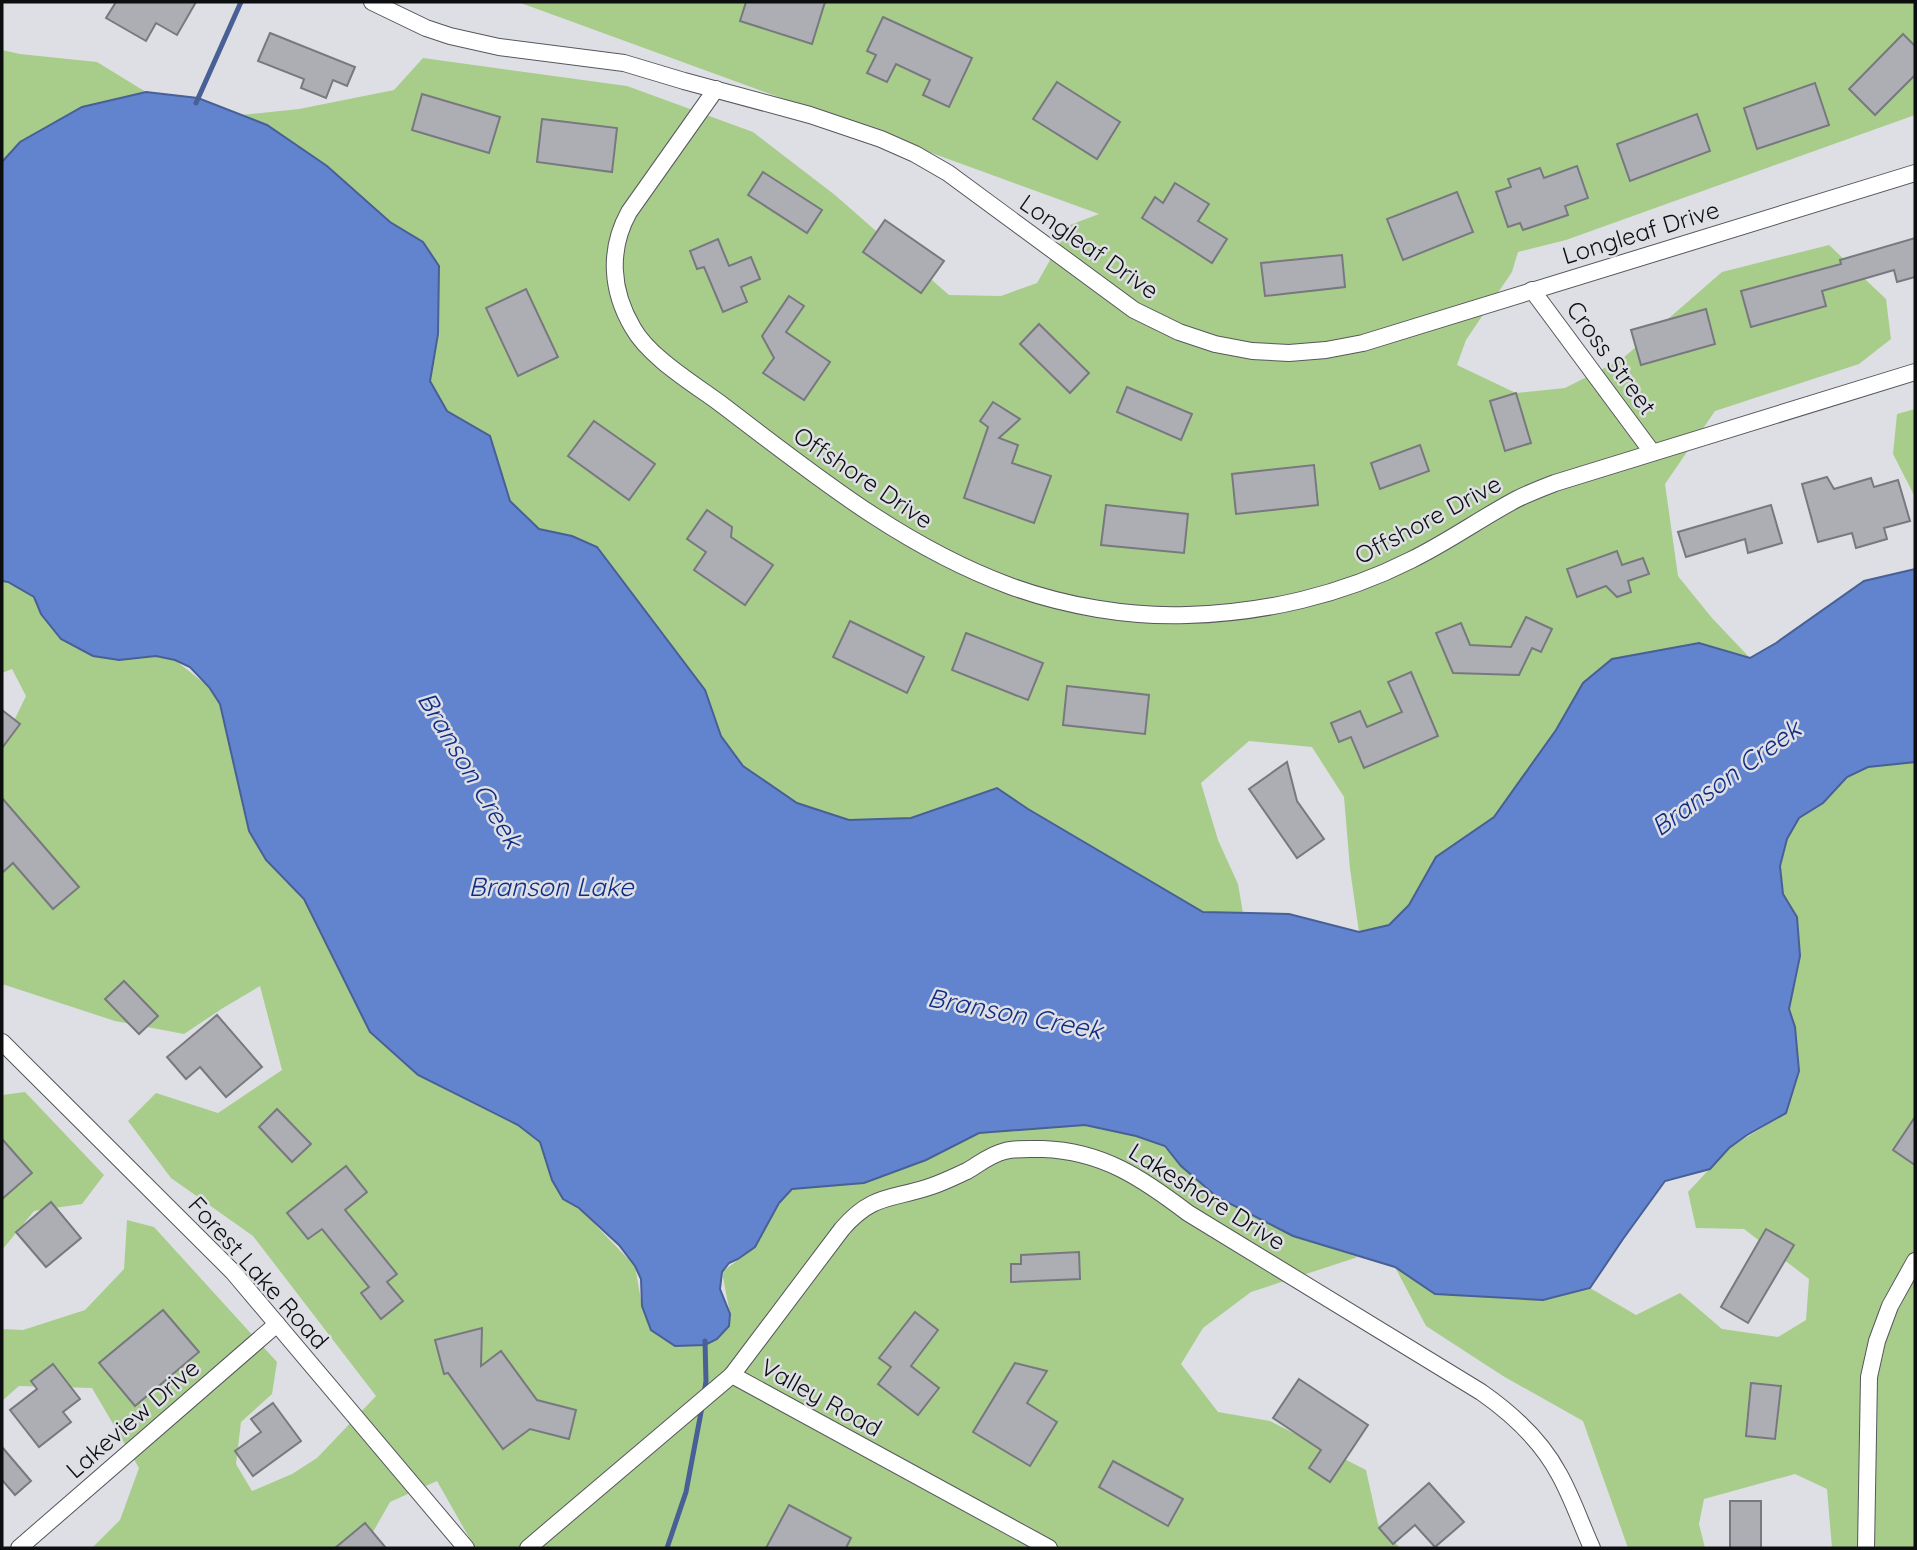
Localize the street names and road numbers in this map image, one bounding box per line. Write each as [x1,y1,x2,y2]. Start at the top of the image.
street label: Longleaf Drive [1014,187,1165,305]
street label: Longleaf Drive [1559,194,1723,270]
street label: Cross Street [1560,295,1663,420]
street label: Offshore Drive [788,420,939,535]
street label: Offshore Drive [1349,468,1506,570]
street label: Lakeshore Drive [1124,1136,1291,1256]
street label: Forest Lake Road [182,1190,335,1355]
street label: Valley Road [756,1351,887,1443]
street label: Lakeview Drive [60,1352,205,1484]

